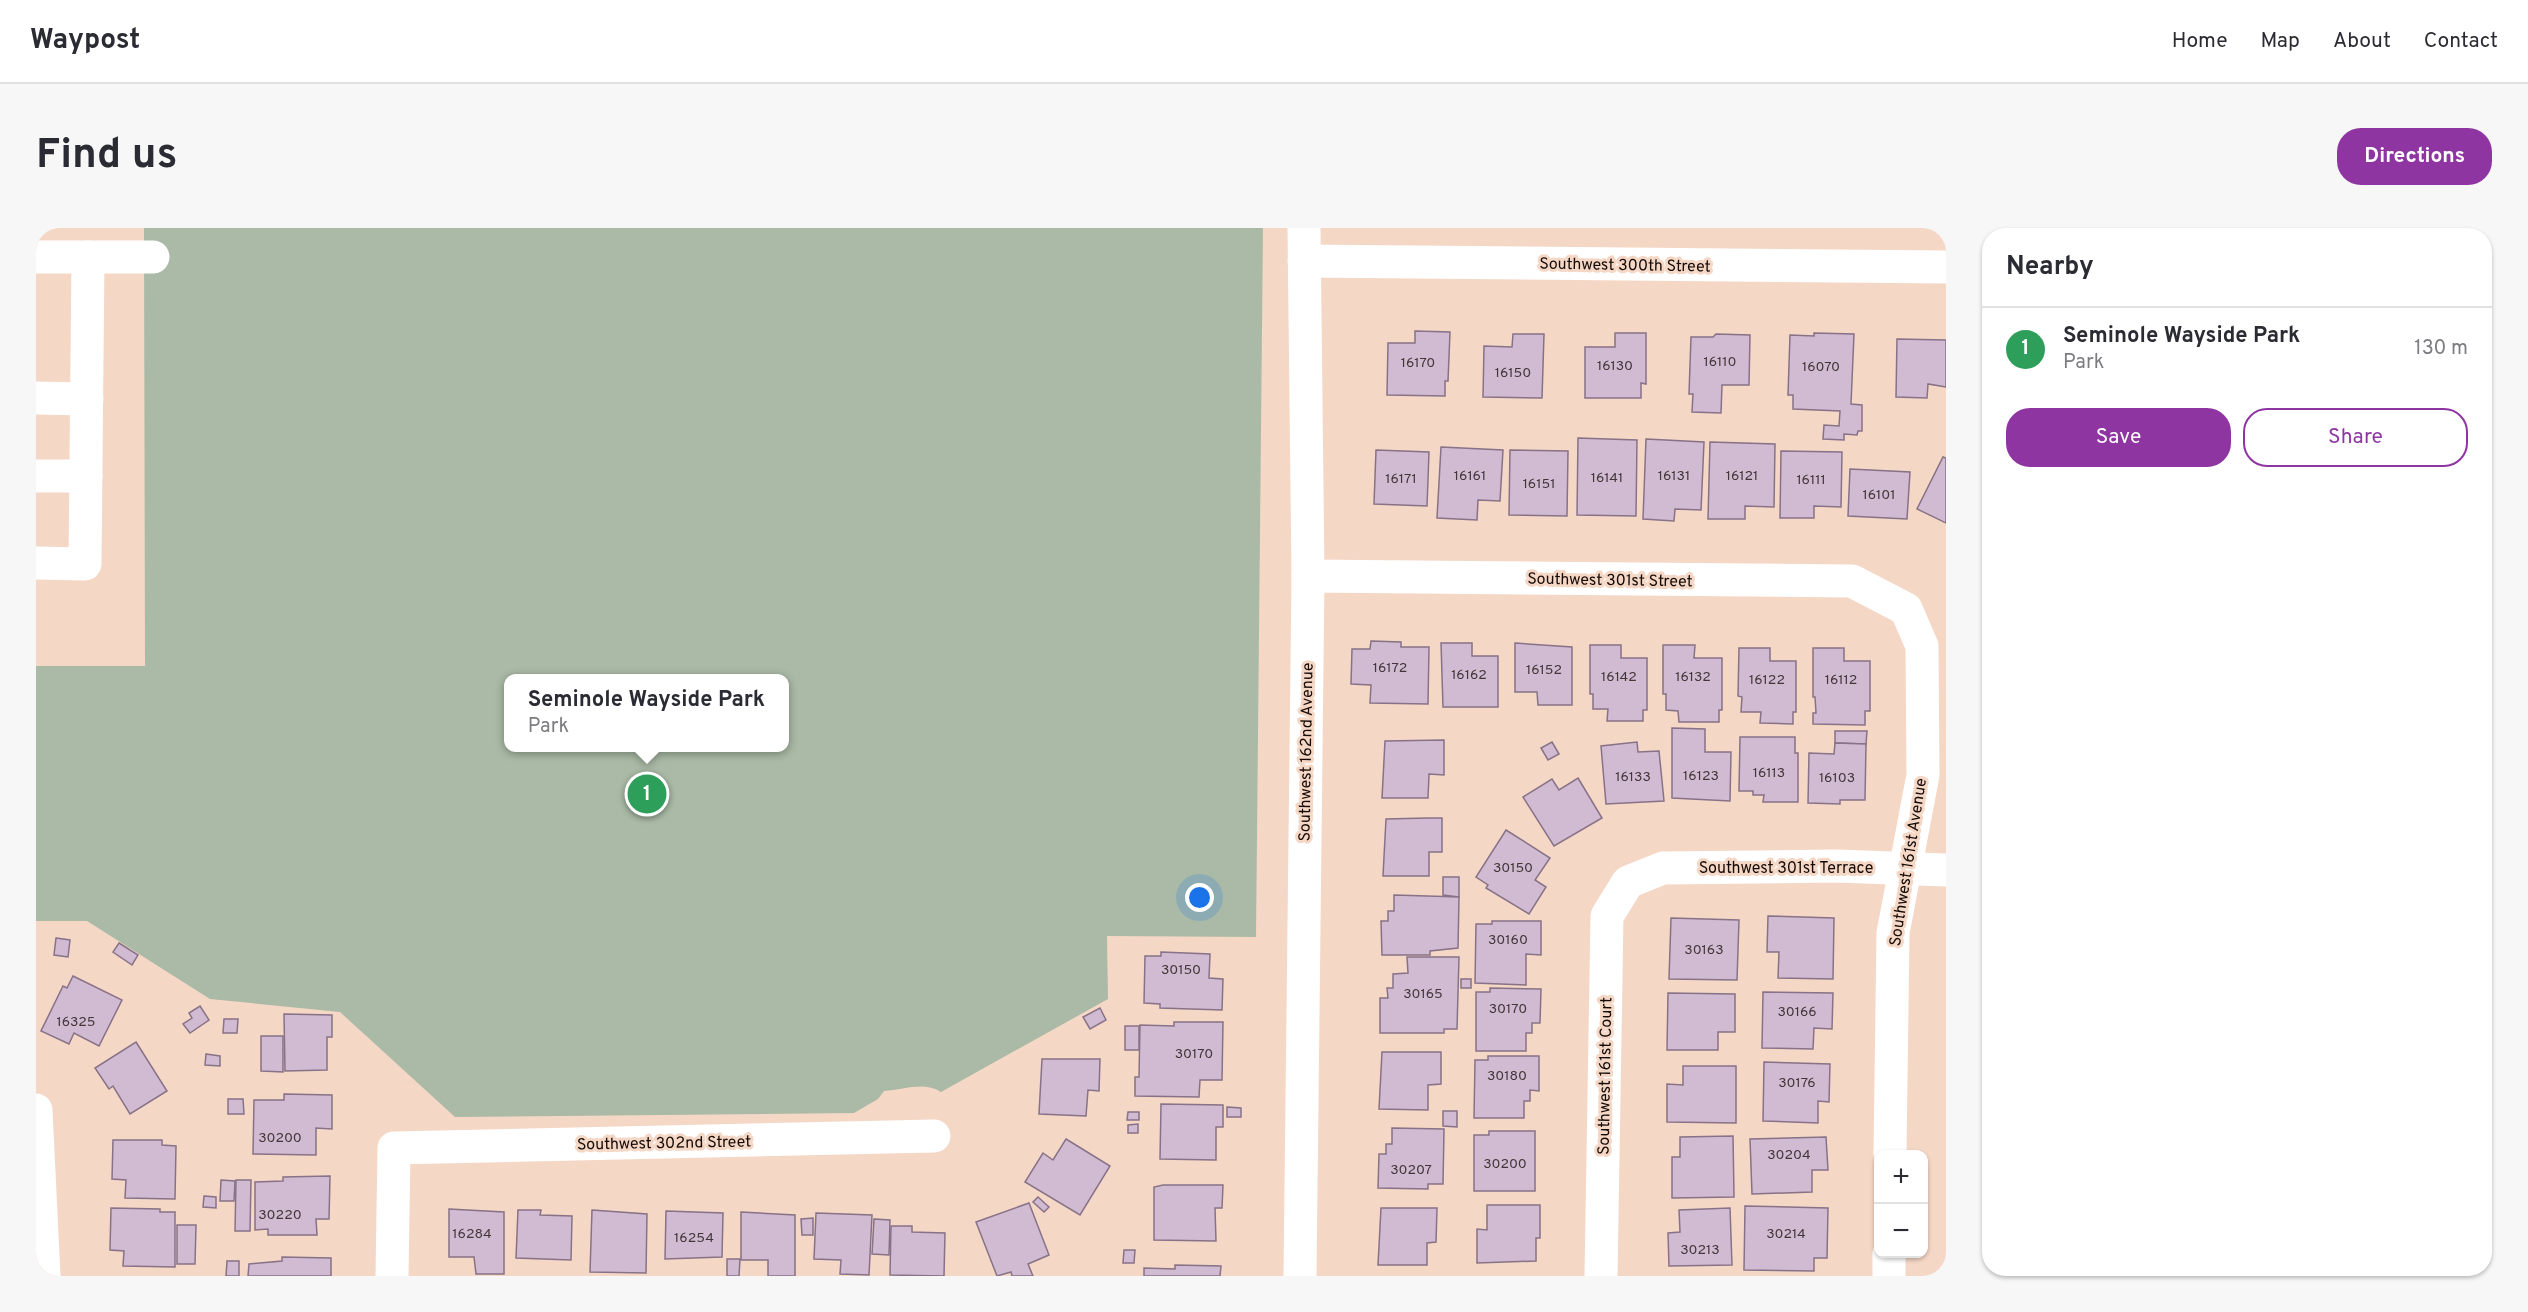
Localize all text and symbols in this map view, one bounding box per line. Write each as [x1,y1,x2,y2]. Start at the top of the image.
text: Waypost [30,23,140,59]
text: Home [2172,28,2228,55]
text: Map [2261,28,2300,55]
text: About [2333,28,2391,55]
text: Contact [2424,28,2498,55]
button: Directions [2337,128,2492,185]
text: Find us [36,130,177,183]
text: Nearby [2006,251,2094,284]
street label: Southwest 300th Street [1539,255,1711,277]
text: Seminole Wayside Park [2063,323,2300,350]
text: 1 [2022,336,2030,362]
text: 130 m [2414,336,2468,362]
text: Park [2063,350,2104,376]
house number: 16110 [1703,354,1737,371]
house number: 16170 [1401,355,1435,372]
house number: 16130 [1597,358,1633,375]
house number: 16070 [1802,359,1840,376]
house number: 16150 [1495,365,1531,382]
button: Save [2006,408,2231,467]
button: Share [2243,408,2468,467]
house number: 16161 [1454,468,1486,485]
house number: 16131 [1658,468,1690,485]
house number: 16121 [1726,468,1758,485]
house number: 16141 [1591,470,1623,487]
house number: 16171 [1385,471,1417,488]
house number: 16111 [1796,472,1826,489]
house number: 16151 [1523,476,1555,493]
house number: 16101 [1862,487,1896,504]
street label: Southwest 301st Street [1527,570,1693,592]
house number: 16172 [1373,660,1407,677]
street label: Southwest 162nd Avenue [1295,662,1319,842]
house number: 16152 [1526,662,1562,679]
house number: 16162 [1451,667,1487,684]
house number: 16142 [1601,669,1637,686]
house number: 16132 [1675,669,1711,686]
house number: 16122 [1749,672,1785,689]
house number: 16112 [1825,672,1857,689]
popup [504,674,789,752]
text: Seminole Wayside Park [528,687,765,714]
text: Park [528,714,569,740]
house number: 16113 [1753,765,1785,782]
house number: 16123 [1683,768,1719,785]
house number: 16133 [1615,769,1651,786]
house number: 16103 [1819,770,1855,787]
pin: 1 [628,772,666,816]
street label: Southwest 161st Avenue [1886,777,1932,948]
street label: Southwest 301st Terrace [1699,859,1873,879]
house number: 30150 [1493,860,1533,877]
your location [1185,883,1214,912]
house number: 30160 [1488,932,1528,949]
house number: 30163 [1684,942,1724,959]
house number: 30150 [1161,962,1201,979]
house number: 30165 [1403,986,1443,1003]
street label: Southwest 161st Court [1595,997,1617,1155]
house number: 30170 [1489,1001,1527,1018]
house number: 30166 [1777,1004,1817,1021]
house number: 16325 [57,1014,96,1031]
house number: 30170 [1175,1046,1213,1063]
house number: 30180 [1487,1068,1527,1085]
house number: 30176 [1778,1075,1816,1092]
house number: 30200 [258,1130,302,1147]
street label: Southwest 302nd Street [577,1132,751,1156]
house number: 30204 [1767,1147,1811,1164]
map controls [1874,1150,1928,1258]
button: + [1874,1150,1928,1204]
house number: 30200 [1483,1156,1527,1173]
house number: 30207 [1390,1162,1432,1179]
button: − [1874,1204,1928,1258]
house number: 30220 [258,1207,302,1224]
house number: 16284 [452,1226,492,1243]
house number: 30214 [1766,1226,1806,1243]
house number: 16254 [674,1230,714,1247]
house number: 30213 [1680,1242,1720,1259]

